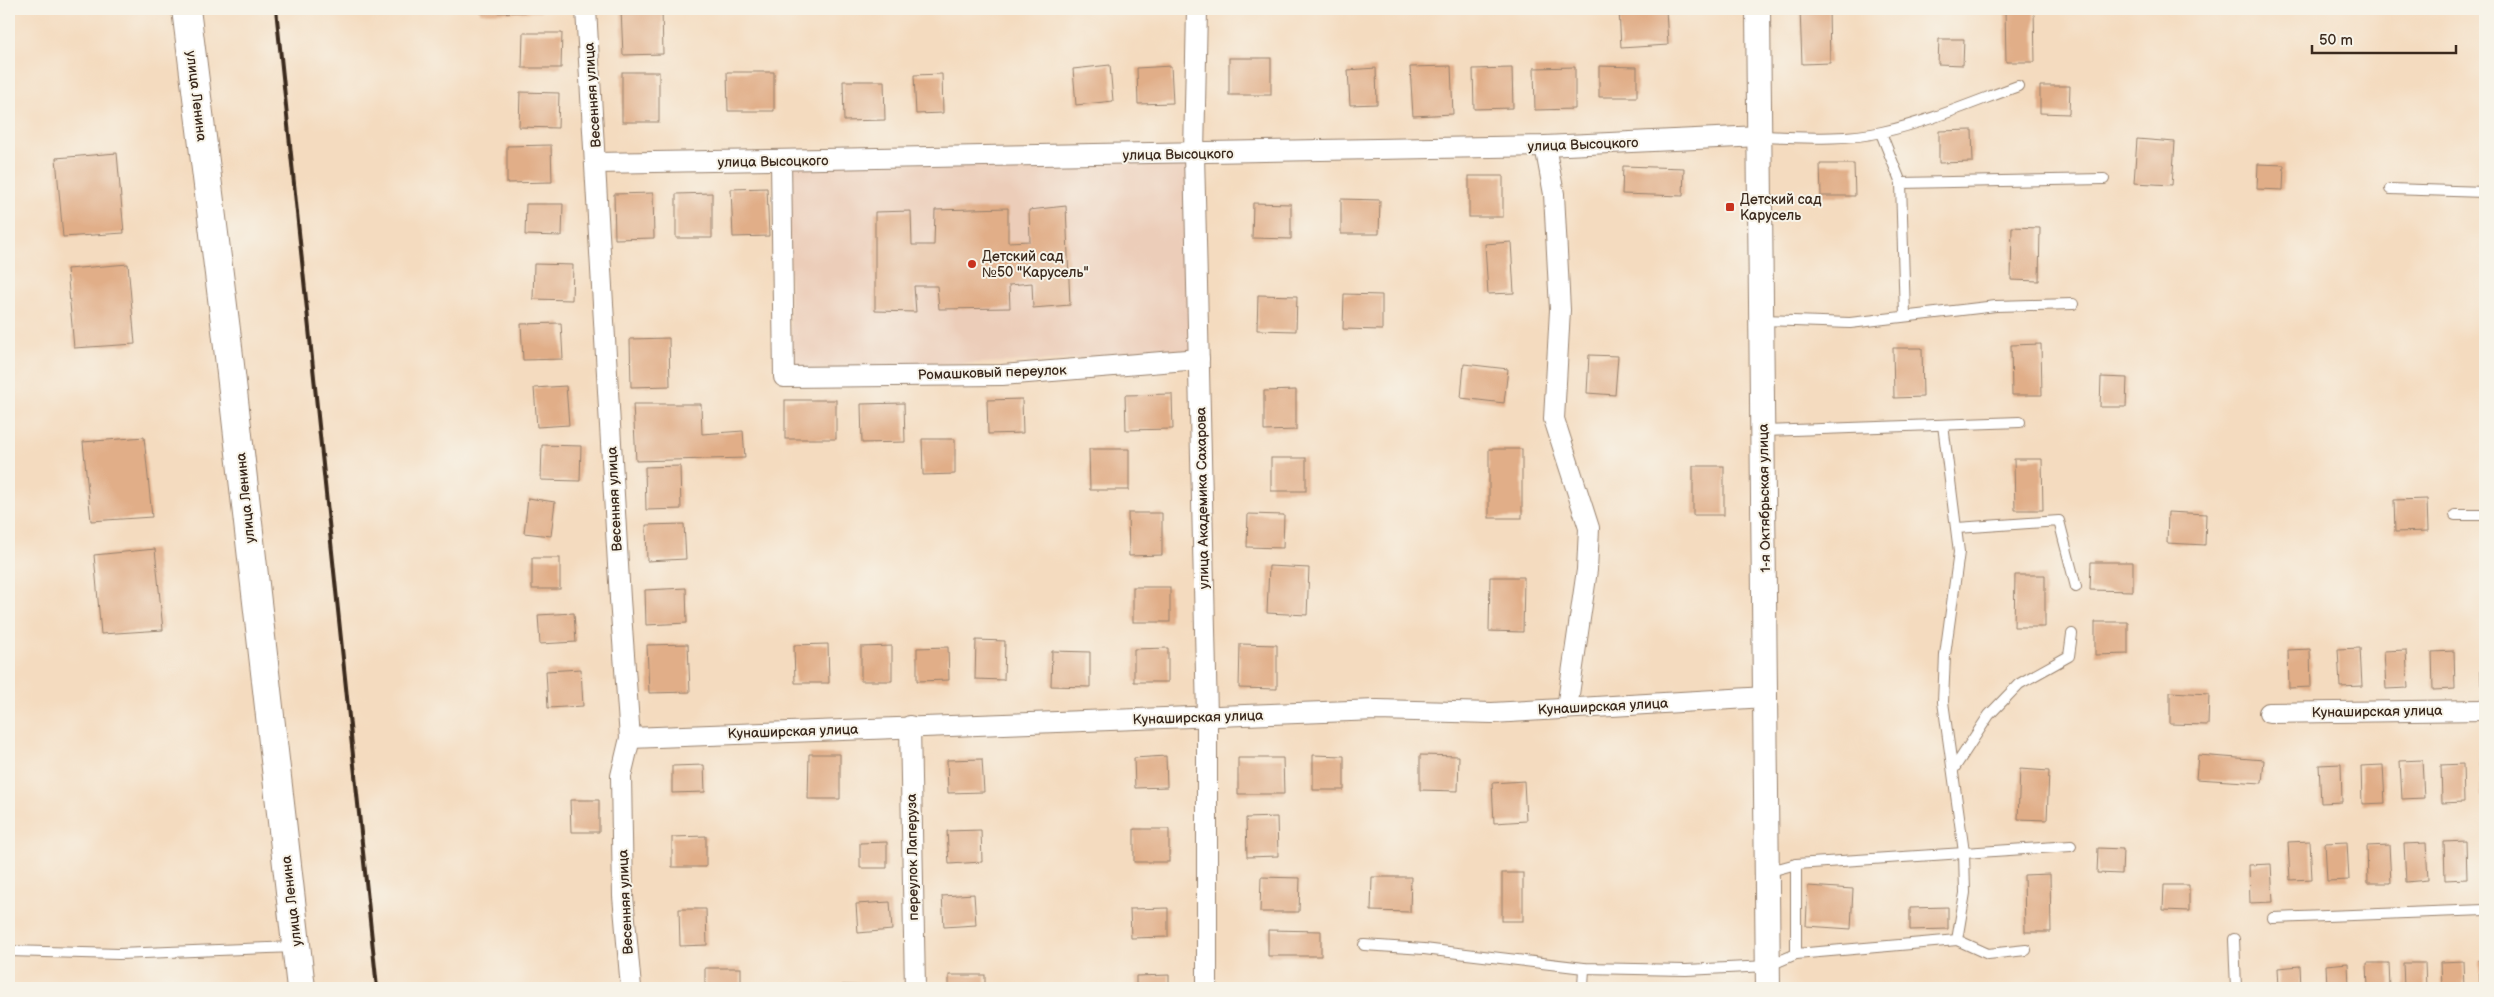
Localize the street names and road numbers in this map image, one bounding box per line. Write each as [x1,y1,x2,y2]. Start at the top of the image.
street label: Весенняя улица [580,41,605,148]
street label: улица Ленина [183,50,211,143]
street label: улица Высоцкого [1527,134,1639,155]
street label: улица Высоцкого [1122,145,1234,164]
street label: улица Высоцкого [717,152,829,171]
street label: Ромашковый переулок [917,361,1067,384]
street label: улица Академика Сахарова [1192,406,1213,589]
street label: 1-я Октябрьская улица [1755,423,1774,573]
street label: Весенняя улица [603,445,626,552]
street label: улица Ленина [232,451,259,544]
street label: Кунаширская улица [1537,695,1670,718]
street label: Кунаширская улица [2311,702,2443,721]
street label: Кунаширская улица [1132,707,1264,728]
street label: Кунаширская улица [727,721,859,742]
street label: переулок Лаперуза [903,793,922,921]
street label: Весенняя улица [614,848,637,955]
street label: улица Ленина [277,854,305,947]

